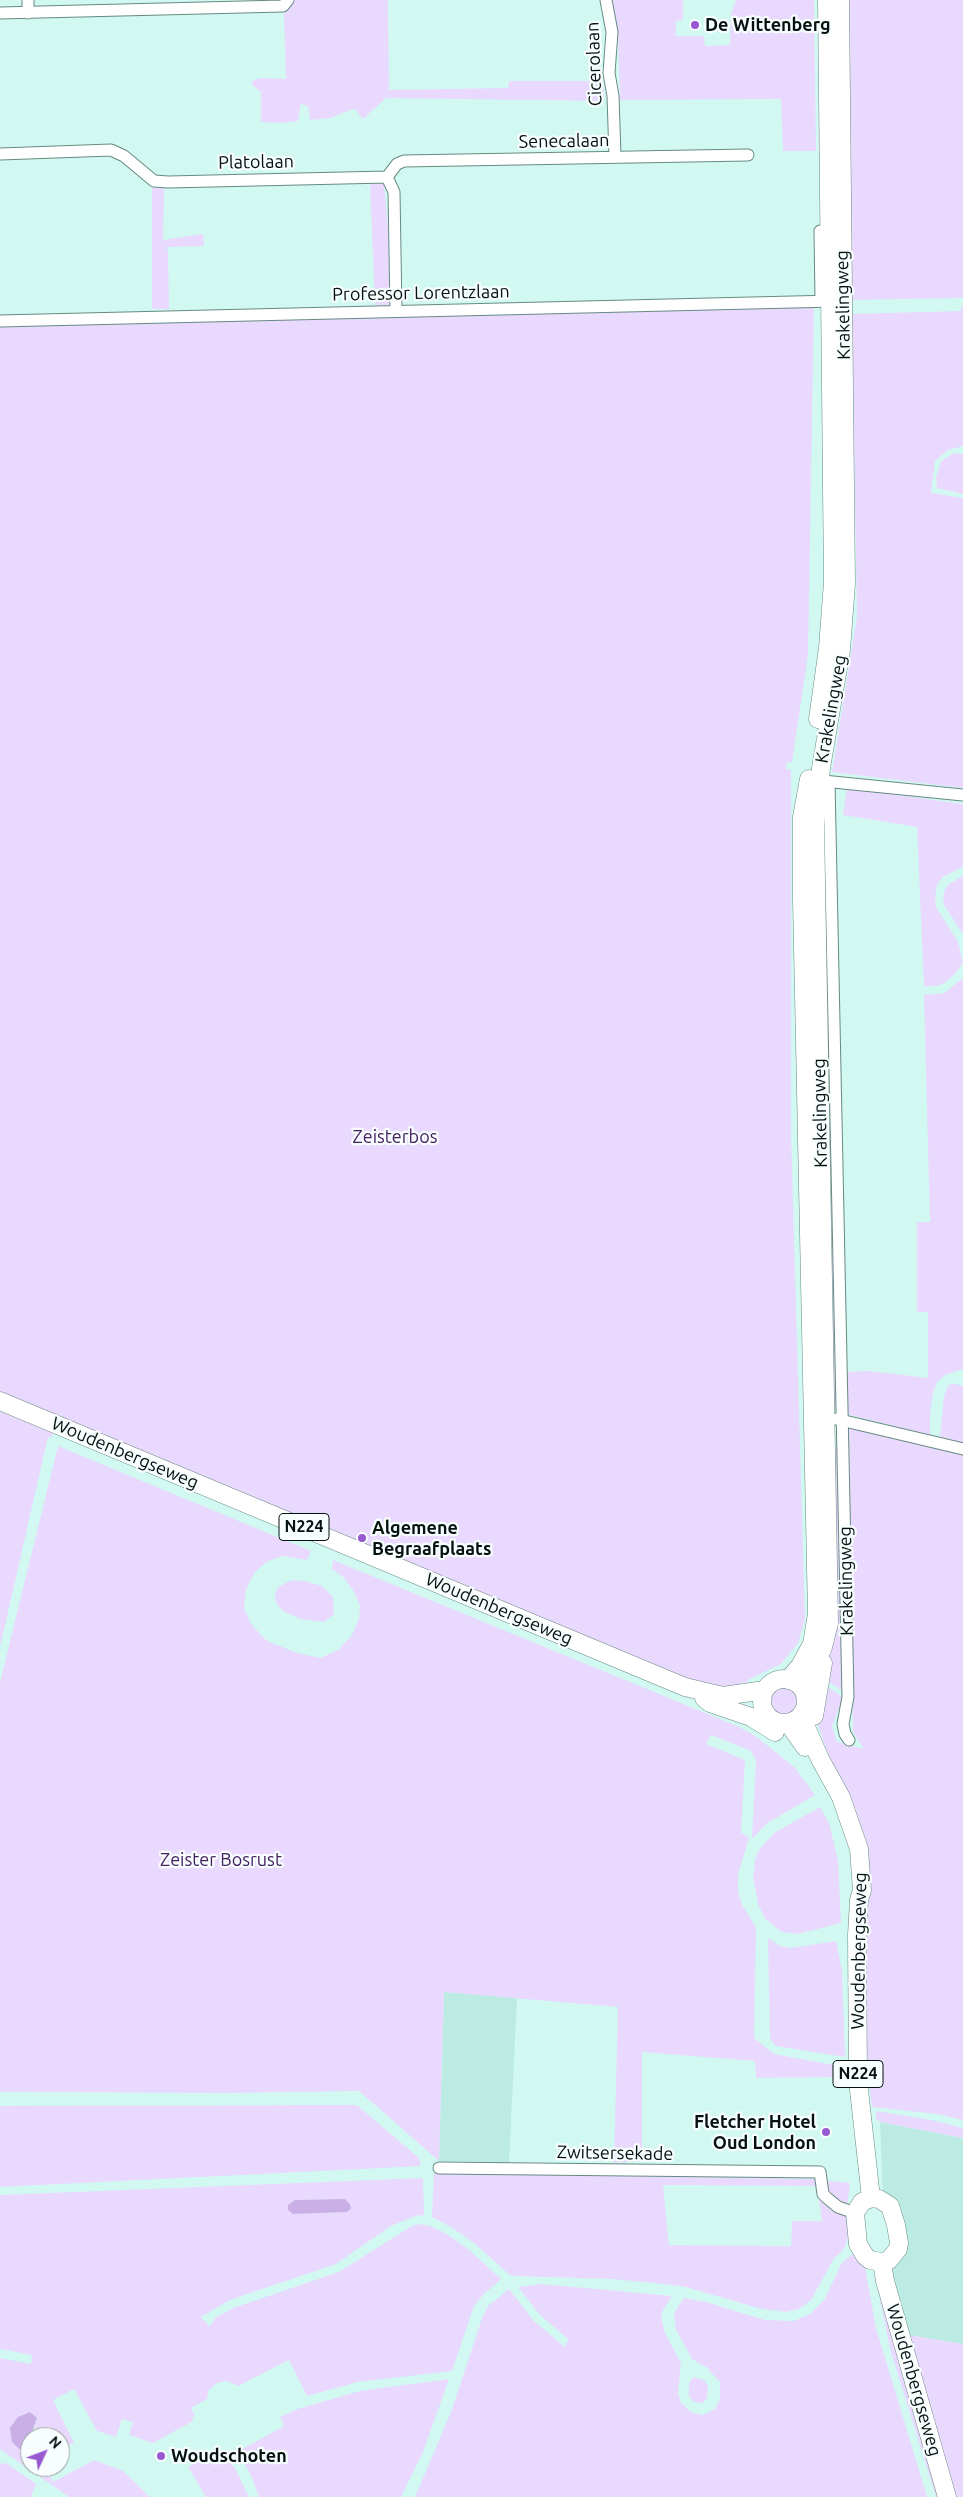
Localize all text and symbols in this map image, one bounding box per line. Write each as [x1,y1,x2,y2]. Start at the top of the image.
place label: De Wittenberg [705,14,831,36]
marker: De Wittenberg [689,19,701,31]
street label: Cicerolaan [582,21,606,107]
street label: Senecalaan [518,129,610,153]
street label: Platolaan [218,151,294,173]
street label: Krakelingweg [831,250,855,360]
street label: Professor Lorentzlaan [332,281,510,305]
street label: Krakelingweg [811,653,851,765]
street label: Krakelingweg [808,1058,832,1168]
park label: Zeisterbos [353,1126,437,1148]
street label: Woudenbergseweg [48,1412,202,1494]
road number: N224 [279,1514,329,1540]
place label: Algemene Begraafplaats [372,1517,491,1560]
street label: Krakelingweg [834,1526,858,1636]
marker: Algemene Begraafplaats [356,1532,368,1544]
street label: Woudenbergseweg [422,1568,576,1650]
park label: Zeister Bosrust [160,1849,282,1871]
street label: Woudenbergseweg [847,1872,871,2030]
road number: N224 [833,2060,883,2088]
place label: Fletcher Hotel Oud London [694,2111,816,2154]
marker: Fletcher Hotel Oud London [820,2126,832,2138]
street label: Zwitsersekade [557,2141,673,2165]
street label: Woudenbergseweg [882,2301,946,2459]
north arrow [20,2427,70,2477]
text: N [46,2433,65,2452]
place label: Woudschoten [171,2445,287,2467]
marker: Woudschoten [155,2450,167,2462]

